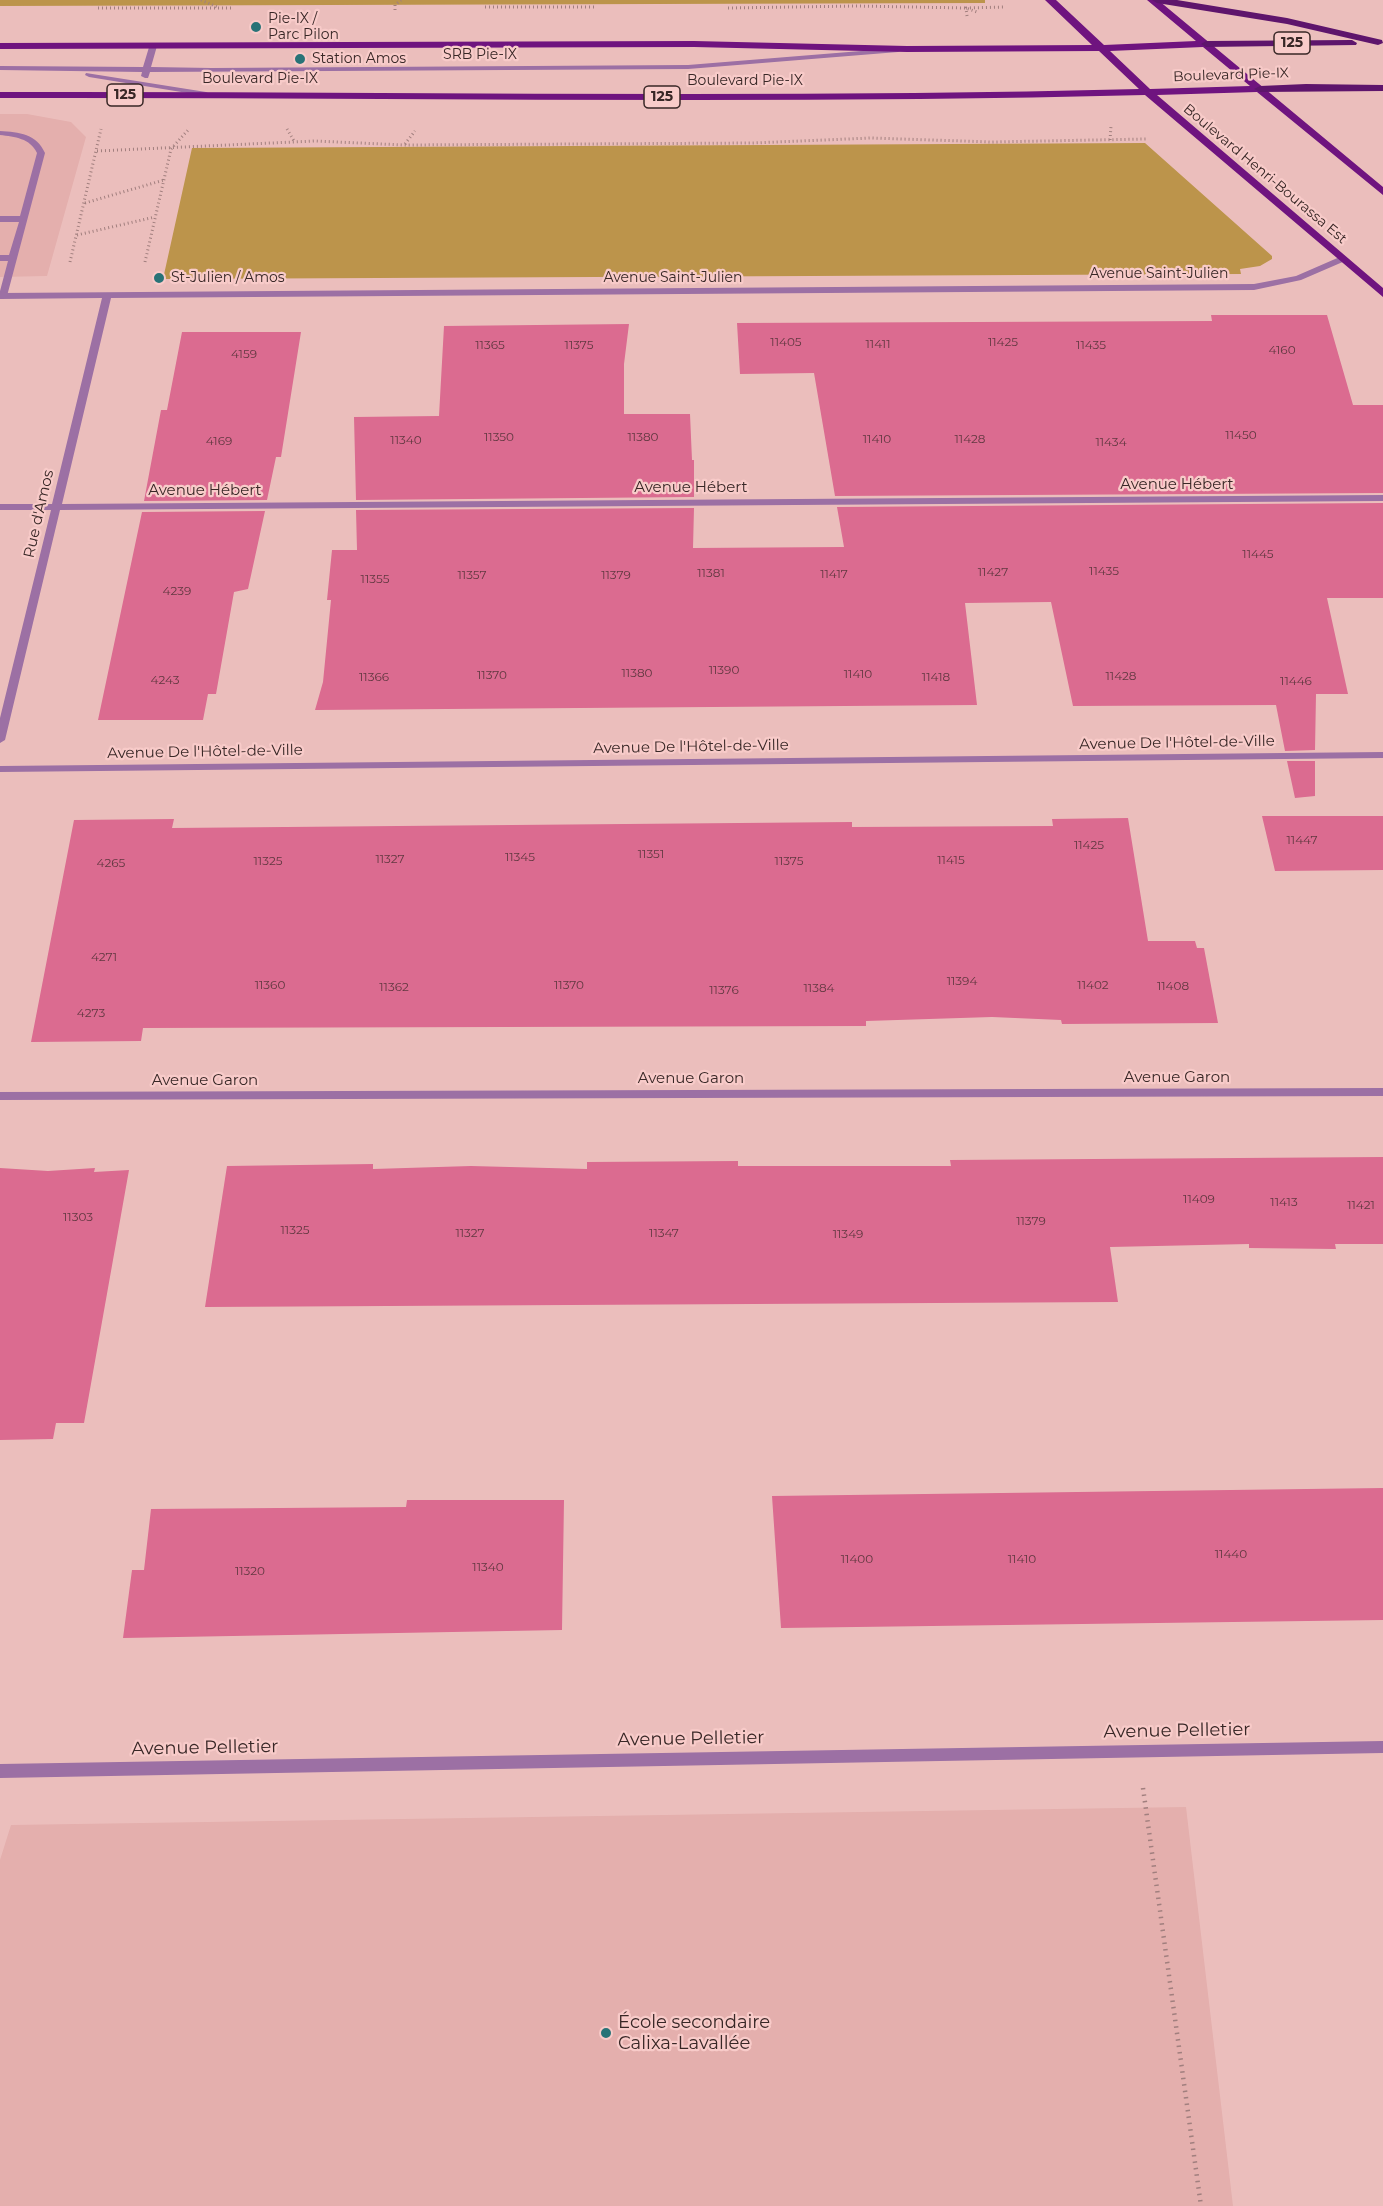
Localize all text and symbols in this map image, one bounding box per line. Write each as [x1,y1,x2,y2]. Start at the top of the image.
place label: Pie-IX / Parc Pilon [268,11,339,44]
marker: Pie-IX / Parc Pilon [249,20,263,34]
road number: 125 [1274,32,1310,54]
street label: SRB Pie-IX [443,47,517,63]
place label: Station Amos [312,51,406,67]
marker: Station Amos [293,52,307,66]
street label: Boulevard Pie-IX [1173,65,1289,85]
street label: Boulevard Pie-IX [202,71,318,87]
street label: Boulevard Pie-IX [687,73,803,89]
road number: 125 [107,84,143,106]
road number: 125 [644,86,680,108]
street label: Boulevard Henri-Bourassa Est [1180,101,1350,247]
street label: Avenue Saint-Julien [1089,266,1229,282]
place label: St-Julien / Amos [171,270,285,286]
street label: Avenue Saint-Julien [603,270,743,286]
marker: St-Julien / Amos [152,271,166,285]
house number: 11405 [770,335,802,349]
house number: 11425 [988,335,1018,349]
house number: 11411 [866,337,890,351]
house number: 11365 [475,338,505,352]
house number: 11375 [565,338,593,352]
house number: 11435 [1076,338,1106,352]
house number: 4160 [1268,343,1296,357]
house number: 4159 [231,347,257,361]
house number: 11450 [1225,428,1257,442]
house number: 11350 [484,430,514,444]
house number: 11380 [627,430,659,444]
house number: 11410 [863,432,891,446]
house number: 11428 [954,432,986,446]
house number: 11340 [390,433,422,447]
house number: 4169 [206,434,232,448]
house number: 11434 [1095,435,1127,449]
street label: Rue d'Amos [20,468,58,560]
street label: Avenue Hébert [1120,476,1234,494]
street label: Avenue Hébert [634,479,748,497]
street label: Avenue Hébert [148,482,262,500]
house number: 11445 [1242,547,1274,561]
house number: 11435 [1089,564,1119,578]
house number: 11427 [978,565,1008,579]
house number: 11381 [697,566,725,580]
house number: 11417 [820,567,848,581]
house number: 11357 [457,568,487,582]
house number: 11379 [601,568,631,582]
house number: 11355 [361,572,389,586]
house number: 4239 [163,584,191,598]
house number: 11390 [709,663,739,677]
house number: 11380 [621,666,653,680]
house number: 11410 [844,667,872,681]
house number: 11370 [477,668,507,682]
house number: 11428 [1105,669,1137,683]
house number: 11366 [359,670,389,684]
house number: 11418 [922,670,950,684]
house number: 4243 [151,673,179,687]
house number: 11446 [1280,674,1312,688]
street label: Avenue De l'Hôtel-de-Ville [1079,732,1275,754]
street label: Avenue De l'Hôtel-de-Ville [593,736,789,758]
street label: Avenue De l'Hôtel-de-Ville [107,741,303,763]
house number: 11447 [1287,833,1317,847]
house number: 11425 [1074,838,1104,852]
house number: 11351 [638,847,664,861]
house number: 11345 [505,850,535,864]
house number: 11327 [375,852,405,866]
house number: 11415 [937,853,965,867]
house number: 11325 [254,854,282,868]
house number: 11375 [775,854,803,868]
house number: 4265 [97,856,125,870]
house number: 4271 [91,950,117,964]
house number: 11394 [947,974,977,988]
house number: 11360 [255,978,285,992]
house number: 11370 [554,978,584,992]
house number: 11402 [1077,978,1109,992]
house number: 11408 [1157,979,1189,993]
house number: 11362 [379,980,409,994]
house number: 11384 [803,981,835,995]
house number: 11376 [709,983,739,997]
house number: 4273 [77,1006,105,1020]
street label: Avenue Garon [1124,1069,1230,1087]
street label: Avenue Garon [638,1070,744,1088]
street label: Avenue Garon [152,1072,258,1090]
house number: 11409 [1183,1192,1215,1206]
house number: 11413 [1270,1195,1298,1209]
house number: 11421 [1347,1198,1375,1212]
house number: 11303 [63,1210,93,1224]
house number: 11379 [1016,1214,1046,1228]
house number: 11325 [281,1223,309,1237]
house number: 11327 [455,1226,485,1240]
house number: 11347 [649,1226,679,1240]
house number: 11349 [833,1227,863,1241]
house number: 11440 [1215,1547,1247,1561]
house number: 11400 [841,1552,873,1566]
house number: 11410 [1008,1552,1036,1566]
house number: 11340 [472,1560,504,1574]
house number: 11320 [235,1564,265,1578]
street label: Avenue Pelletier [1103,1719,1251,1743]
street label: Avenue Pelletier [617,1727,765,1751]
street label: Avenue Pelletier [131,1736,279,1760]
place label: École secondaire Calixa-Lavallée [618,2012,770,2054]
marker: École secondaire Calixa-Lavallée [599,2026,613,2040]

